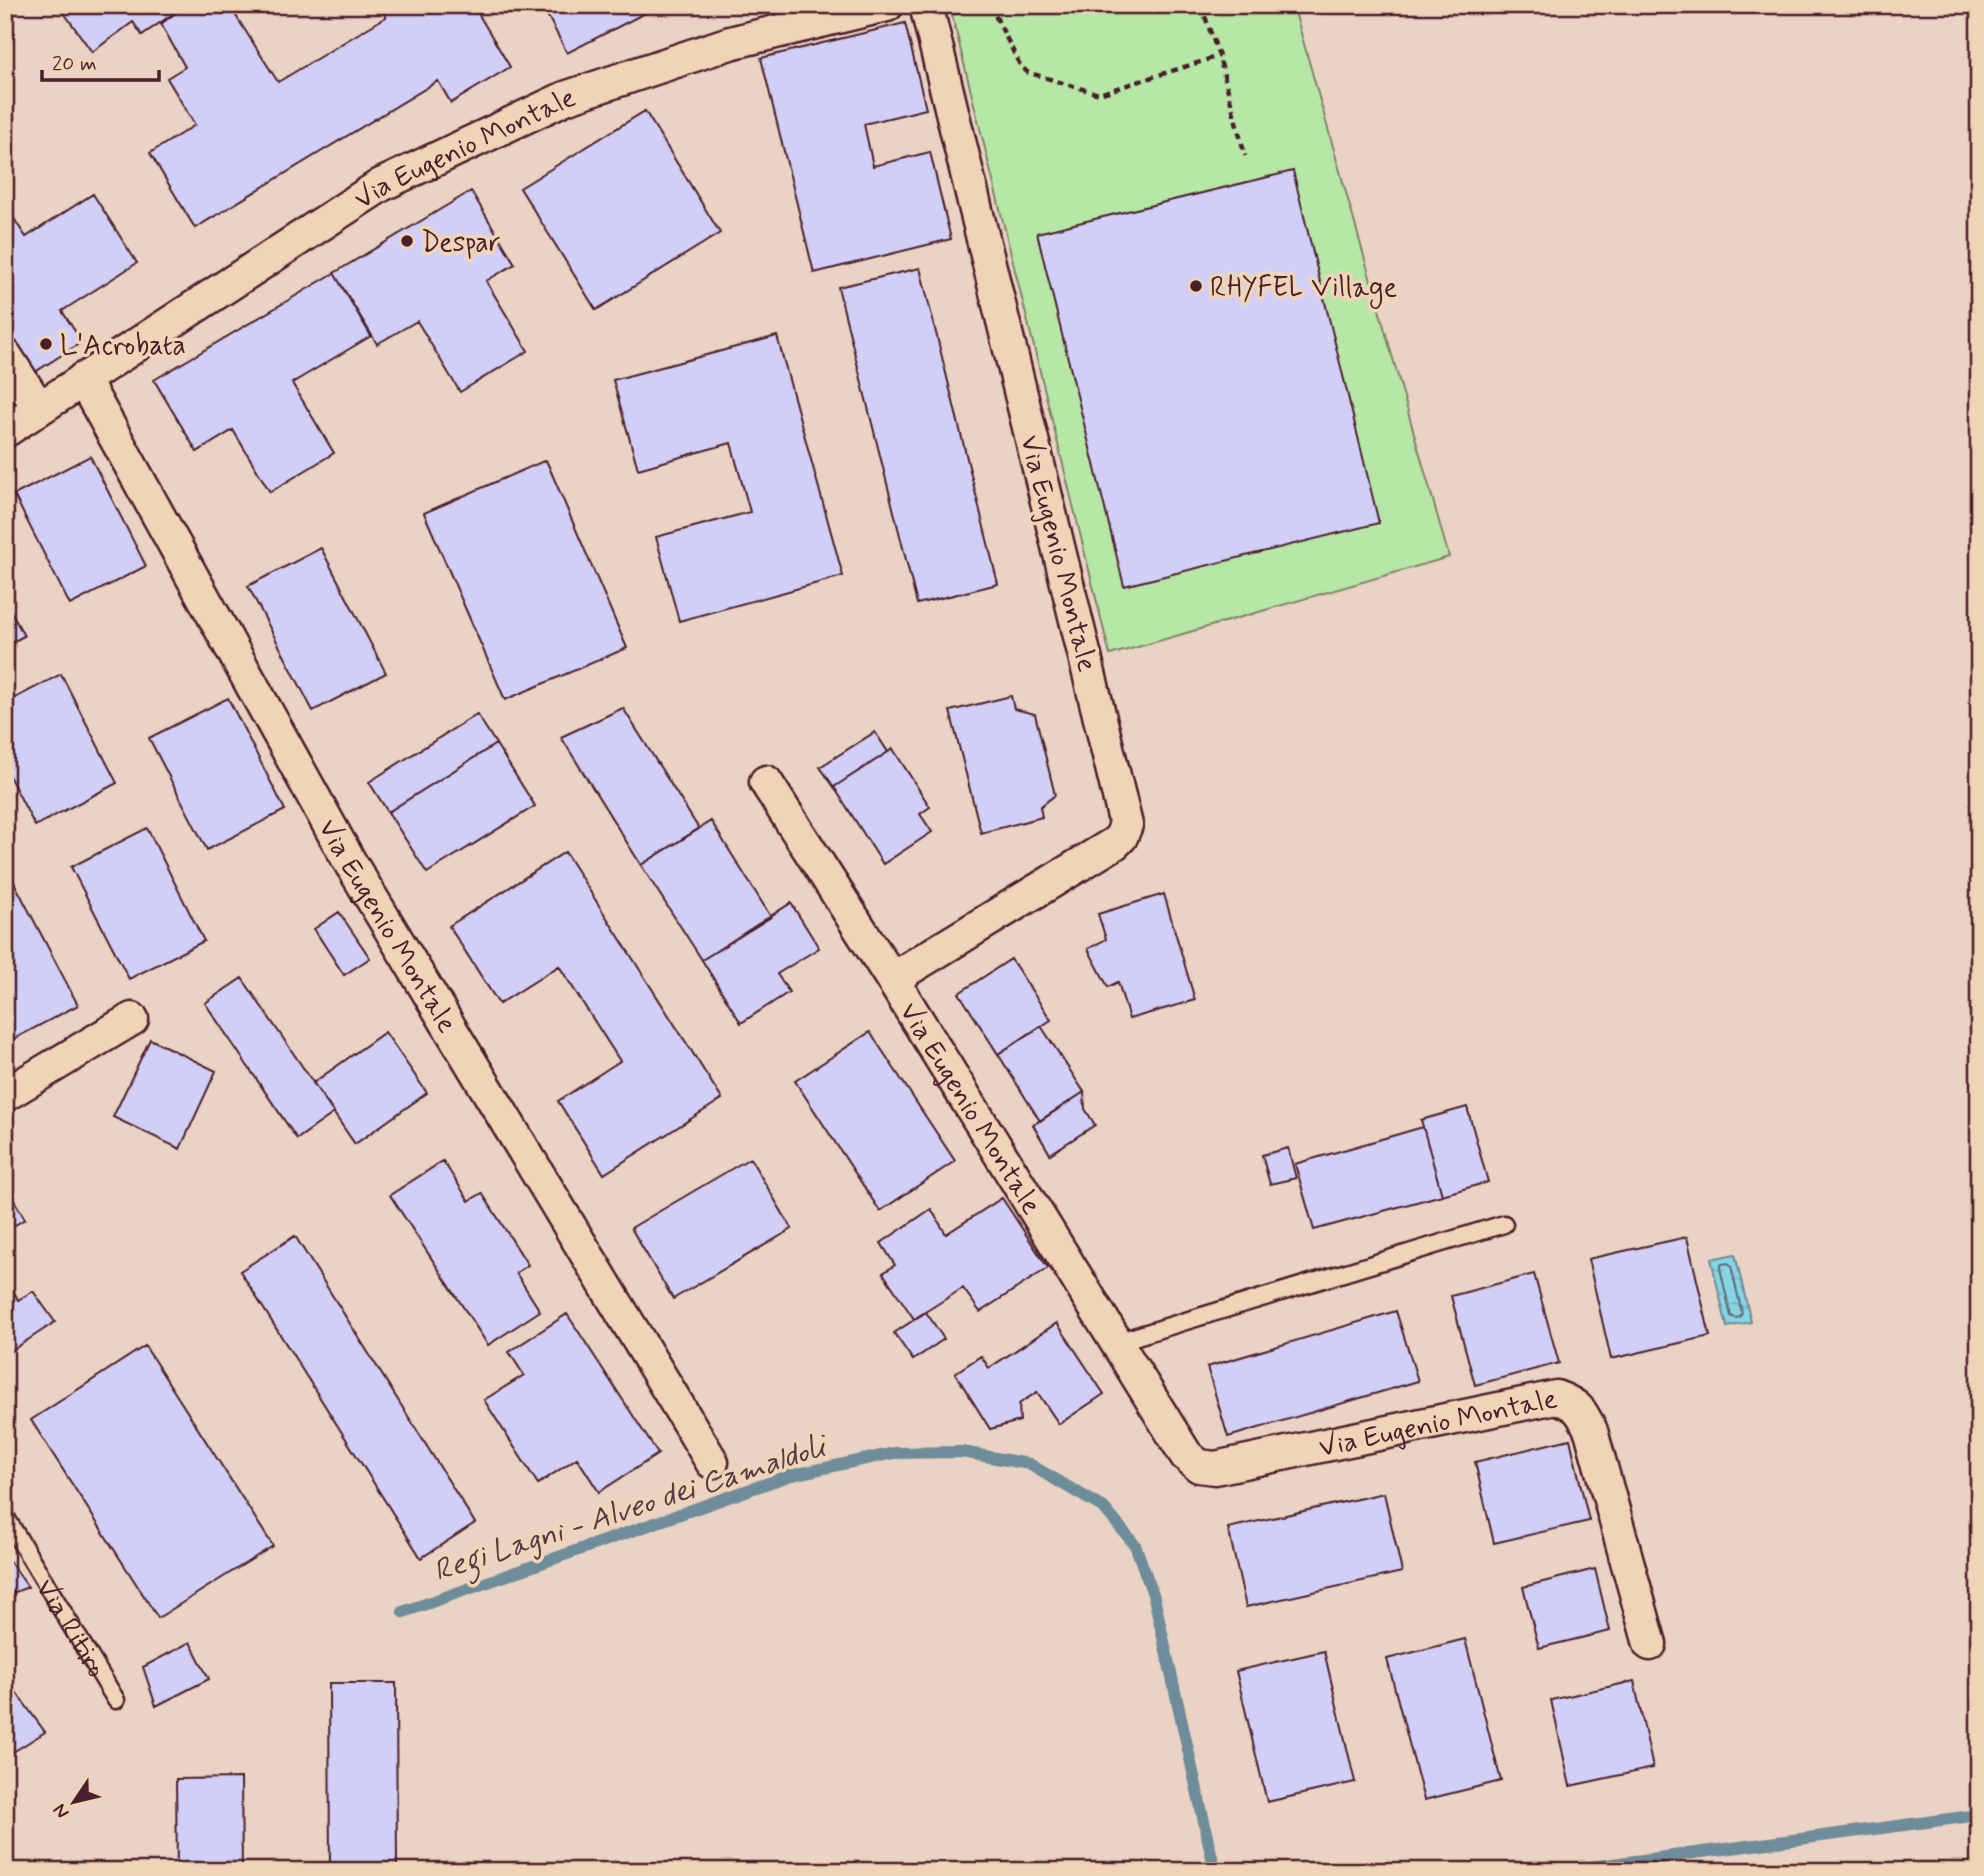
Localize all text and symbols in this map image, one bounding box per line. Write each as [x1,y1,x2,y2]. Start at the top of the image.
scale bar [42,38,159,82]
text: 20 m [52,50,97,78]
street label: Via Eugenio Montale [347,80,581,219]
place label: Despar [421,225,501,262]
marker: Despar [399,233,415,249]
place label: RHYFEL Village [1210,270,1397,309]
marker: RHYFEL Village [1188,278,1204,294]
place label: L'Acrobata [60,328,186,365]
marker: L'Acrobata [38,336,54,352]
street label: Via Eugenio Montale [1010,431,1105,676]
street label: Via Eugenio Montale [309,813,465,1040]
street label: Via Eugenio Montale [890,996,1049,1222]
street label: Via Eugenio Montale [1316,1381,1561,1467]
water label: Regi Lagni - Alveo dei Camaldoli [428,1426,836,1595]
street label: Via Ritiro [26,1572,114,1685]
north arrow [38,1768,108,1838]
text: N [47,1799,75,1823]

